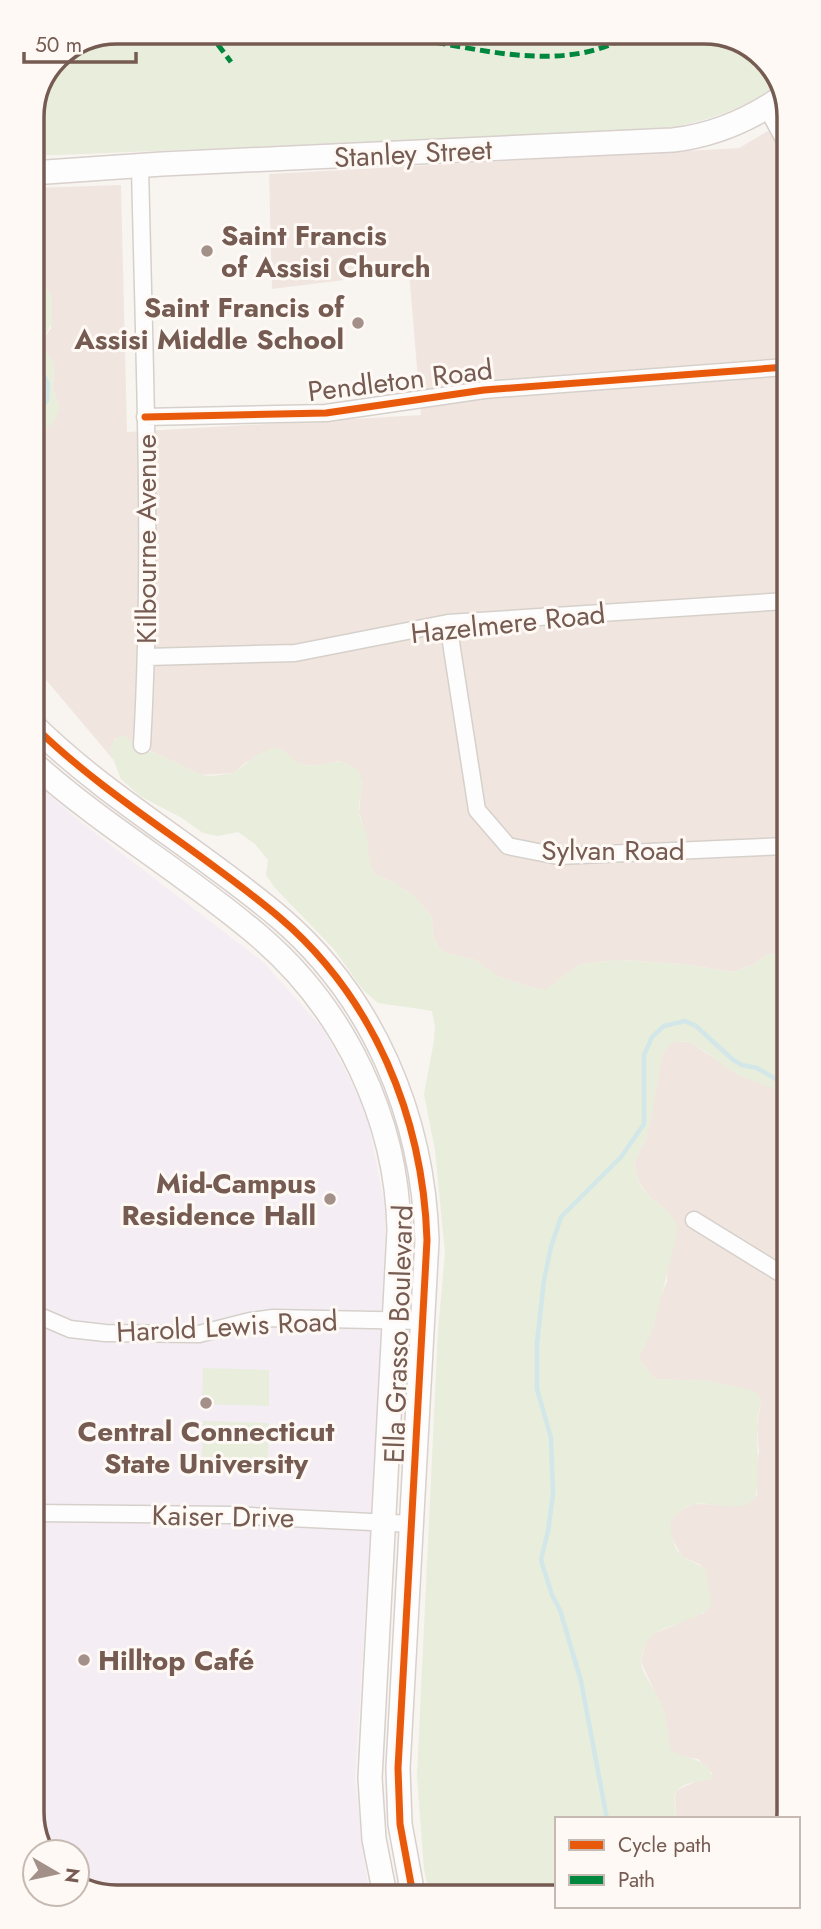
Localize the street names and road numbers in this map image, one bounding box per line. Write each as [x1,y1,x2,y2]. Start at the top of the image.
street label: Stanley Street [333,129,493,178]
street label: Pendleton Road [305,349,495,412]
street label: Kilbourne Avenue [126,434,167,644]
street label: Hazelmere Road [409,593,607,654]
street label: Sylvan Road [541,830,685,871]
street label: Ella Grasso Boulevard [373,1204,423,1464]
street label: Harold Lewis Road [115,1300,339,1353]
street label: Kaiser Drive [151,1495,295,1538]

